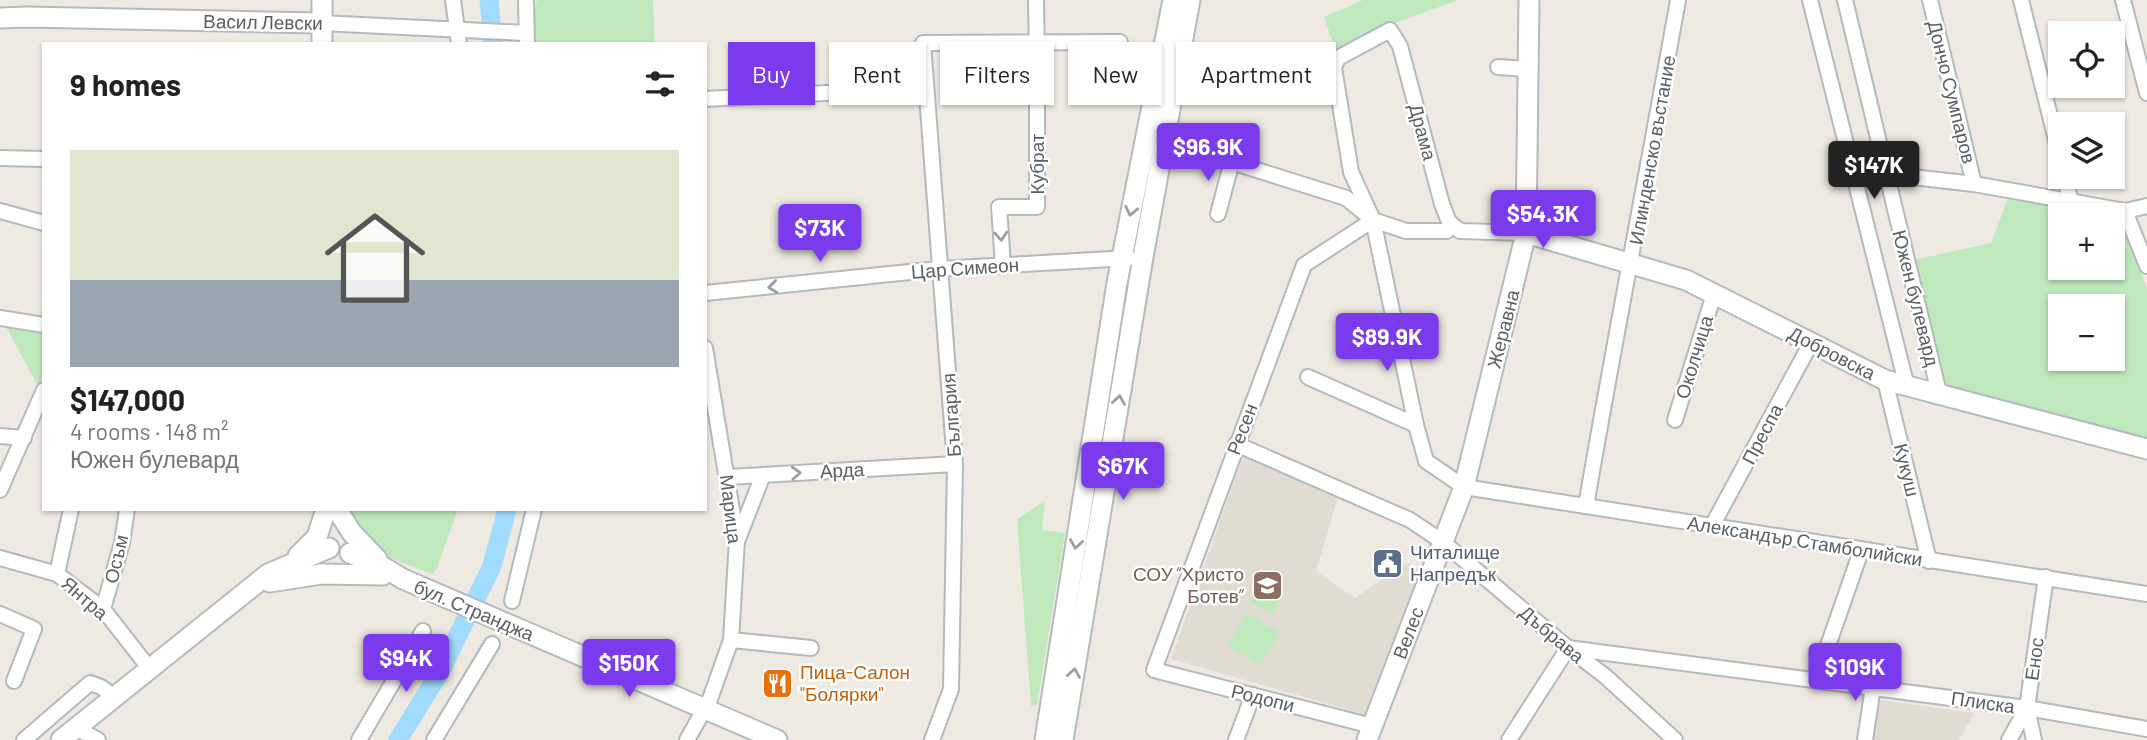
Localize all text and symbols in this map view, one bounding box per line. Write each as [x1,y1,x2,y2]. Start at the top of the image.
street label: Васил Левски [203,9,323,34]
street label: Дончо Сумпаров [1924,18,1981,166]
map controls [2048,21,2125,371]
button: locate [2048,21,2125,98]
chip: Buy [728,42,815,105]
chip: Rent [829,42,926,105]
chip: Filters [940,42,1054,105]
chip: New [1068,42,1162,105]
chip: Apartment [1176,42,1336,105]
street label: Илинденско въстание [1624,53,1680,246]
icon: filters [641,65,679,103]
text: 9 homes [70,66,181,102]
street label: Драма [1405,101,1442,163]
button: layers [2048,112,2125,189]
pin: $96.9K [1151,124,1265,183]
text: $96.9K [1173,132,1243,160]
street label: Кубрат [1025,133,1048,195]
pin: $147K [1825,142,1923,201]
text: $147K [1844,150,1904,178]
pin: $54.3K [1486,190,1600,250]
icon: home [312,195,438,321]
text: $54.3K [1507,199,1579,227]
button: + [2048,203,2125,280]
pin: $73K [779,204,861,264]
one-way arrow [1125,205,1140,217]
text: $73K [794,213,846,241]
street label: Южен булевард [1888,227,1945,368]
one-way arrow [993,231,1008,242]
street label: Цар Симеон [910,252,1020,283]
one-way arrow [768,280,779,295]
street label: Жеравна [1482,287,1523,371]
button: − [2048,294,2125,371]
street label: Околчица [1670,312,1717,401]
pin: $89.9K [1330,314,1444,373]
street label: Добровска [1785,321,1880,384]
text: $89.9K [1352,322,1422,350]
street label: България [936,372,965,458]
text: $147,000 [70,381,185,417]
one-way arrow [1111,394,1126,406]
street label: Преспа [1736,399,1787,468]
street label: Ресен [1221,400,1262,458]
text: 4 rooms · 148 m² [70,417,229,445]
street label: Кукуш [1890,441,1925,499]
pin: $67K [1082,442,1164,502]
text: Южен булевард [70,445,239,473]
text: $67K [1097,451,1149,479]
street label: Арда [819,457,865,482]
one-way arrow [791,466,802,481]
street label: Марица [716,473,747,545]
street label: Александър Стамболийски [1686,511,1924,570]
street label: Осъм [99,532,132,585]
one-way arrow [1069,538,1084,550]
place label: Читалище Напредък [1410,540,1500,585]
public building icon: Читалище Напредък [1370,546,1404,580]
place label: СОУ “Христо Ботев” [1133,562,1245,607]
school or university icon: СОУ “Христо Ботев” [1250,568,1284,602]
street label: Янтра [57,571,114,624]
street label: бул. Странджа [411,574,538,645]
street label: Дъбрава [1515,600,1590,668]
street label: Велес [1387,604,1428,662]
pin: $94K [365,634,447,694]
street label: Енос [2019,636,2048,682]
pin: $150K [580,640,678,699]
text: $94K [379,643,433,671]
pin: $109K [1806,644,1904,703]
text: $150K [598,648,660,676]
text: $109K [1824,652,1886,680]
place label: Пица-Салон "Болярки" [800,660,910,705]
restaurant icon: Пица-Салон "Болярки" [760,666,794,700]
one-way arrow [1066,667,1081,679]
street label: Родопи [1229,679,1297,716]
street label: Плиска [1950,686,2017,717]

